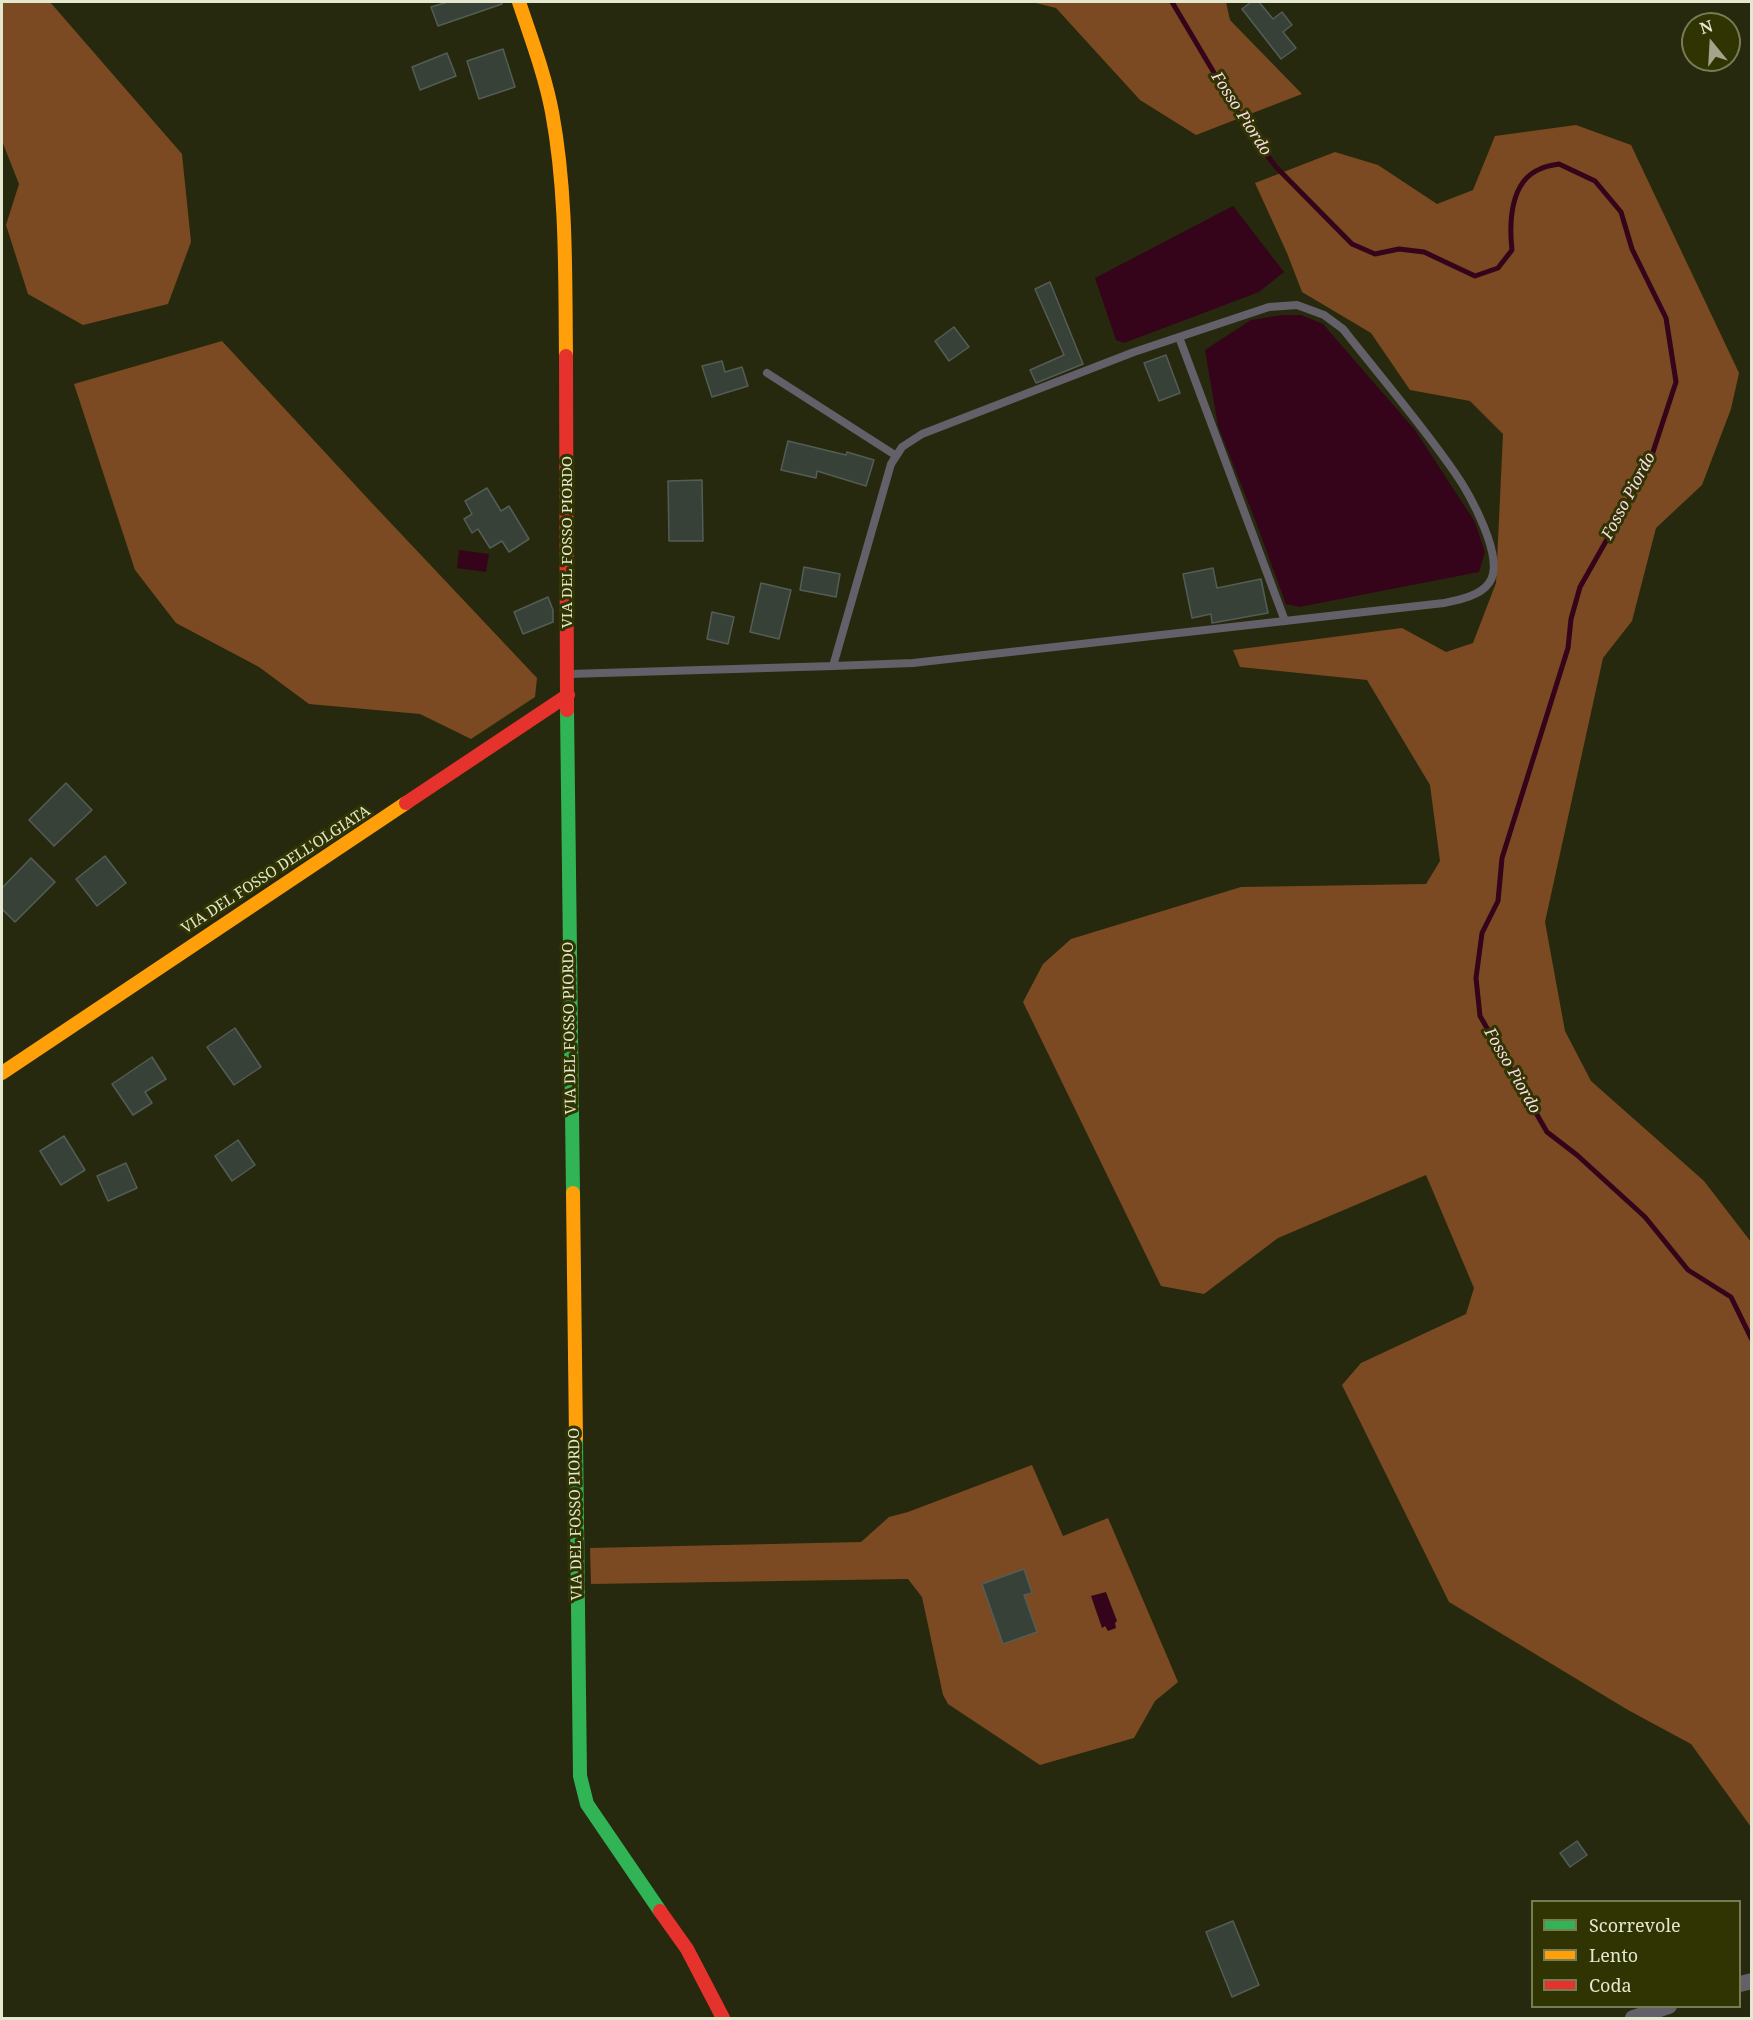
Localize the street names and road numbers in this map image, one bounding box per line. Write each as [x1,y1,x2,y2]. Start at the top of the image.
street label: VIA DEL FOSSO PIORDO [559,456,577,628]
street label: VIA DEL FOSSO DELL'OLGIATA [178,802,374,938]
street label: VIA DEL FOSSO PIORDO [559,942,581,1114]
street label: VIA DEL FOSSO PIORDO [565,1428,587,1600]

